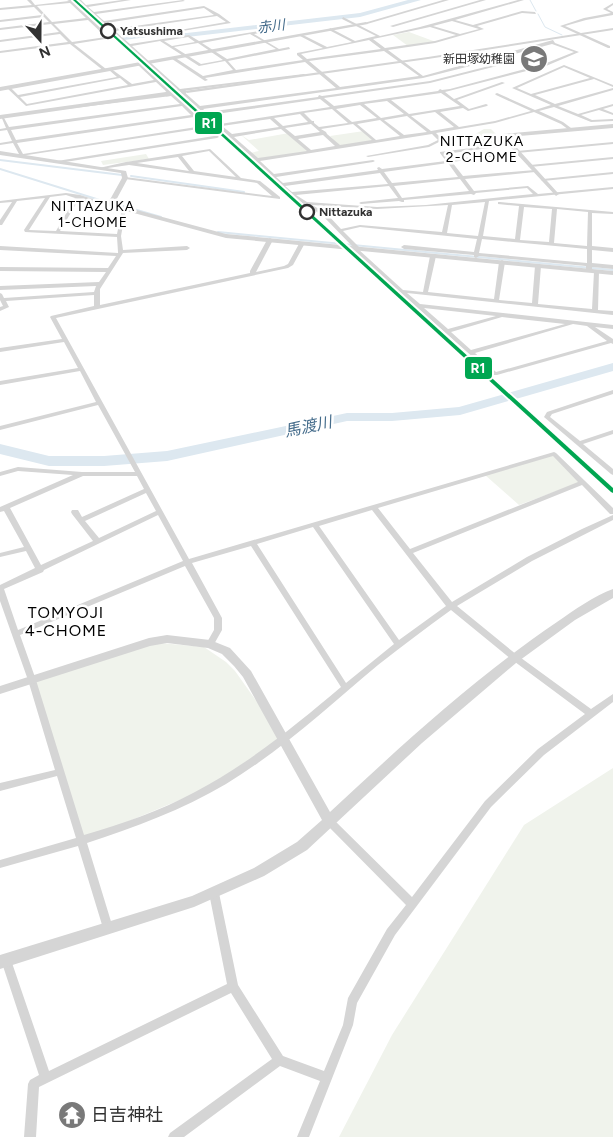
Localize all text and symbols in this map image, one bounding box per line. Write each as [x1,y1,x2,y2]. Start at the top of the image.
north arrow [15,15,65,65]
water label: 赤川 [256,16,288,37]
marker: Yatsushima [100,23,116,39]
place label: Yatsushima [120,24,183,38]
text: N [36,42,53,62]
school or university icon: 新田塚幼稚園 [519,44,549,74]
place label: 新田塚幼稚園 [443,52,515,66]
line badge: R1 [194,111,223,135]
text: R1 [202,115,216,132]
district label: NITTAZUKA 2-CHOME [440,133,524,166]
district label: NITTAZUKA 1-CHOME [51,198,135,231]
marker: Nittazuka [299,204,315,220]
place label: Nittazuka [319,205,372,219]
line badge: R1 [464,356,493,380]
text: R1 [471,360,485,377]
water label: 馬渡川 [283,412,336,441]
district label: TOMYOJI 4-CHOME [25,603,107,640]
temple icon: 日吉神社 [57,1100,87,1130]
place label: 日吉神社 [91,1104,163,1126]

